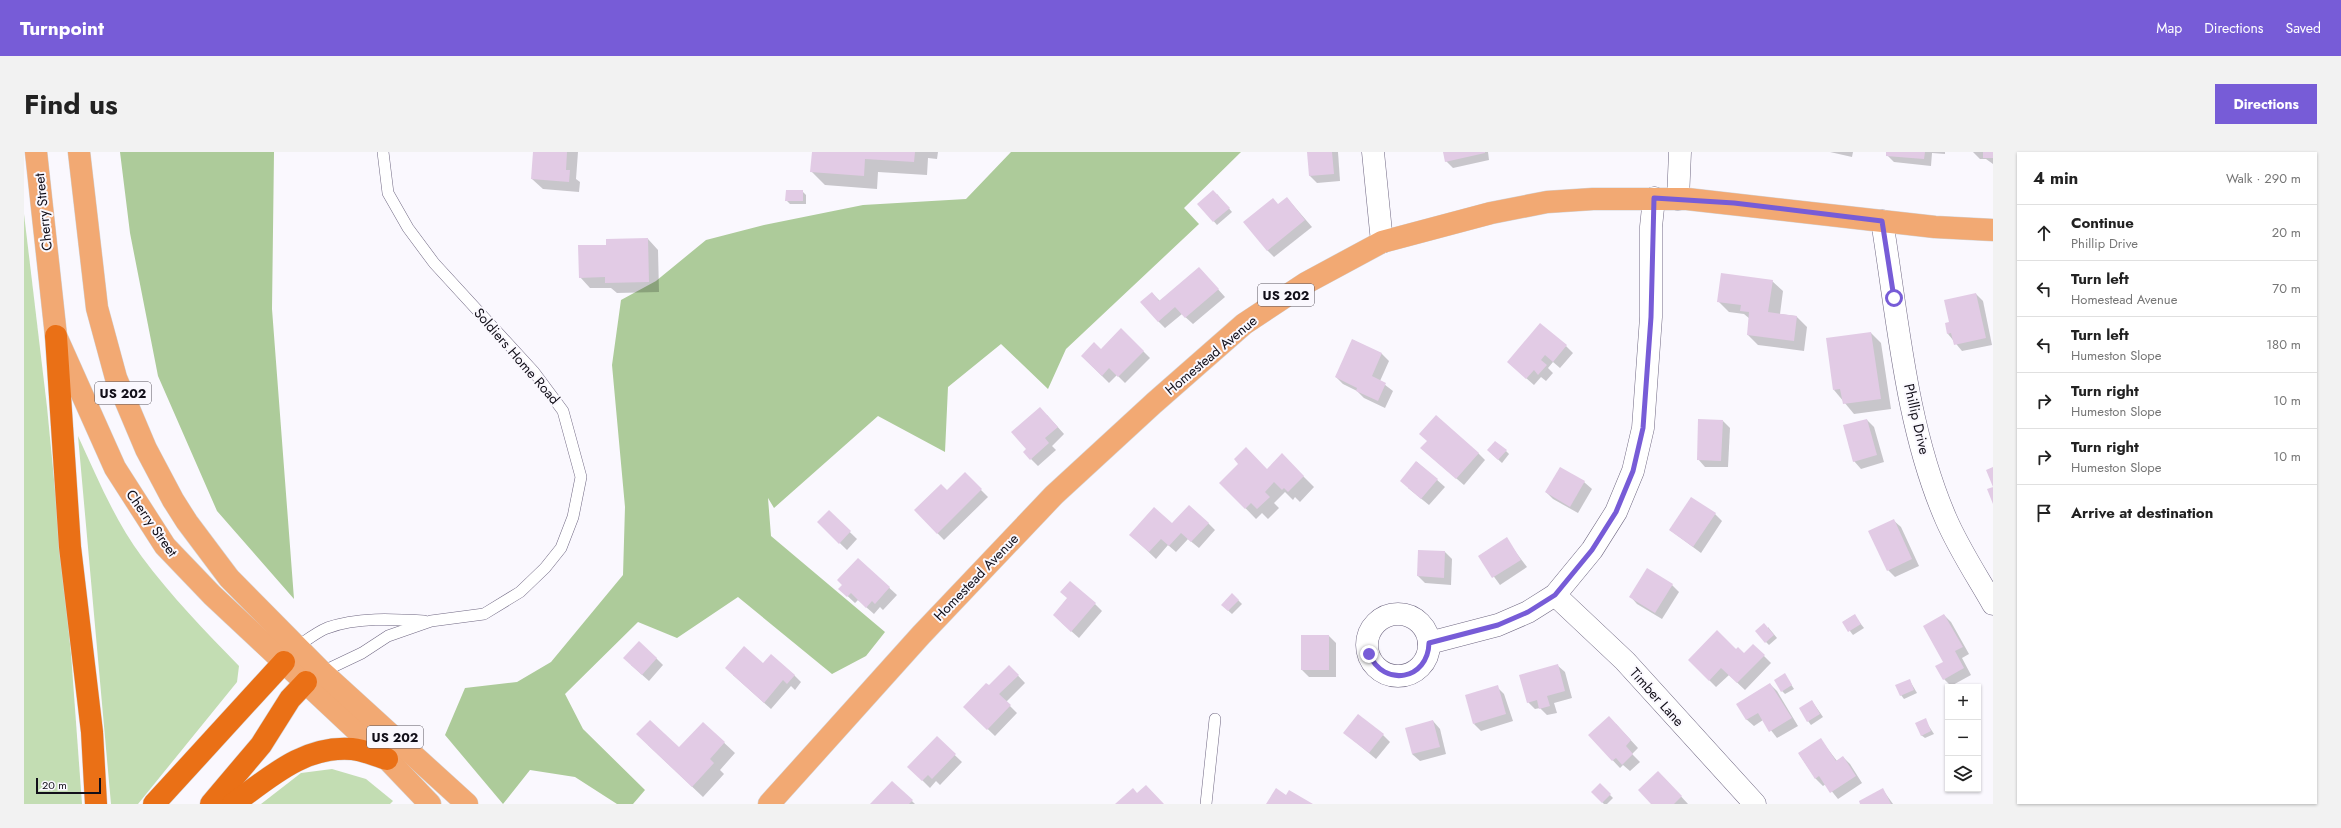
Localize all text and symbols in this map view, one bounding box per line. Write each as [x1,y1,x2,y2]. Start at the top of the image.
text: Turnpoint [20,15,104,42]
text: Map [2156,18,2182,38]
text: Directions [2204,18,2264,38]
text: Saved [2286,18,2321,38]
text: Find us [24,84,118,125]
button: Directions [2215,84,2317,124]
text: 4 min [2033,166,2078,190]
text: Walk · 290 m [2226,169,2301,188]
street label: Cherry Street [29,172,57,252]
text: Continue [2071,212,2134,234]
icon: ahead [2033,222,2055,244]
text: 20 m [2272,223,2301,242]
text: Phillip Drive [2071,234,2138,253]
text: Turn left [2071,268,2129,290]
icon: left [2033,278,2055,300]
text: 70 m [2272,279,2301,298]
road number: US 202 [1258,284,1314,306]
route start [1885,289,1903,307]
text: Homestead Avenue [2071,290,2177,309]
street label: Soldiers Home Road [469,303,565,409]
street label: Homestead Avenue [1161,311,1261,399]
text: Turn left [2071,324,2129,346]
icon: left [2033,334,2055,356]
text: 180 m [2266,335,2301,354]
text: Humeston Slope [2071,346,2161,365]
text: Turn right [2071,380,2139,402]
road number: US 202 [95,382,151,404]
street label: Phillip Drive [1899,382,1935,456]
icon: right [2033,390,2055,412]
text: 10 m [2273,391,2301,410]
text: Humeston Slope [2071,402,2161,421]
text: Turn right [2071,436,2139,458]
icon: right [2033,446,2055,468]
text: 10 m [2273,447,2301,466]
text: Humeston Slope [2071,458,2161,477]
street label: Cherry Street [121,485,183,561]
icon: arrive [2033,502,2055,524]
text: Arrive at destination [2071,502,2213,524]
street label: Homestead Avenue [929,529,1023,625]
route end [1360,645,1378,663]
street label: Timber Lane [1625,663,1689,731]
map controls [1945,684,1981,792]
button: + [1945,684,1981,720]
button: − [1945,720,1981,756]
road number: US 202 [367,726,423,748]
button: layers [1945,756,1981,792]
scale bar [36,776,101,795]
text: 20 m [42,777,67,793]

